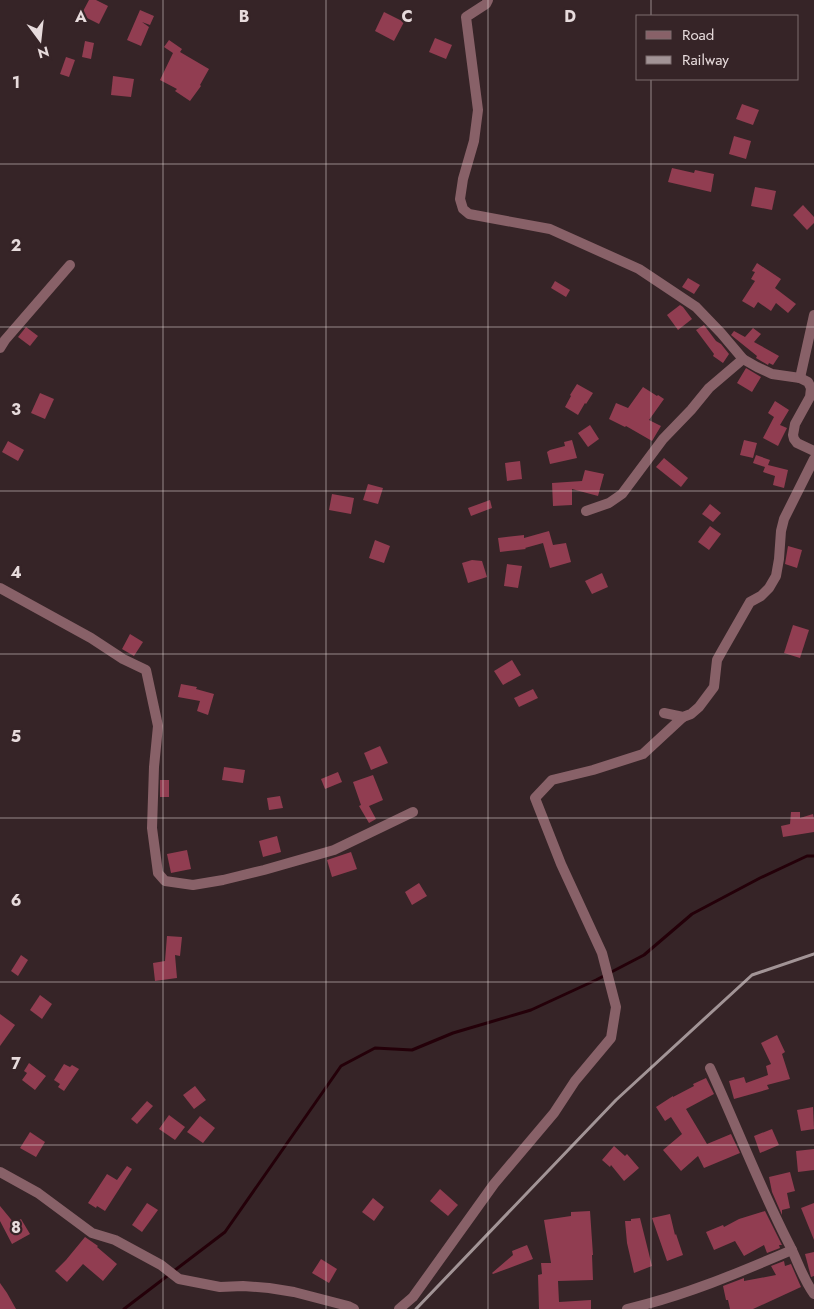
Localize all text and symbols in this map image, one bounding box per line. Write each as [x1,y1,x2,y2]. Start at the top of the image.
text: A [74,5,87,28]
text: B [239,5,249,28]
text: C [401,5,413,28]
text: D [564,5,576,28]
north arrow [15,15,65,65]
legend [636,15,799,80]
text: Road [682,24,714,46]
text: N [35,41,51,64]
text: Railway [682,49,729,71]
text: 1 [12,71,20,94]
text: 2 [11,234,21,257]
text: 3 [11,398,21,421]
text: 4 [10,561,22,584]
text: 5 [11,725,21,748]
text: 6 [11,889,21,912]
text: 7 [11,1052,21,1075]
text: 8 [11,1216,21,1239]

